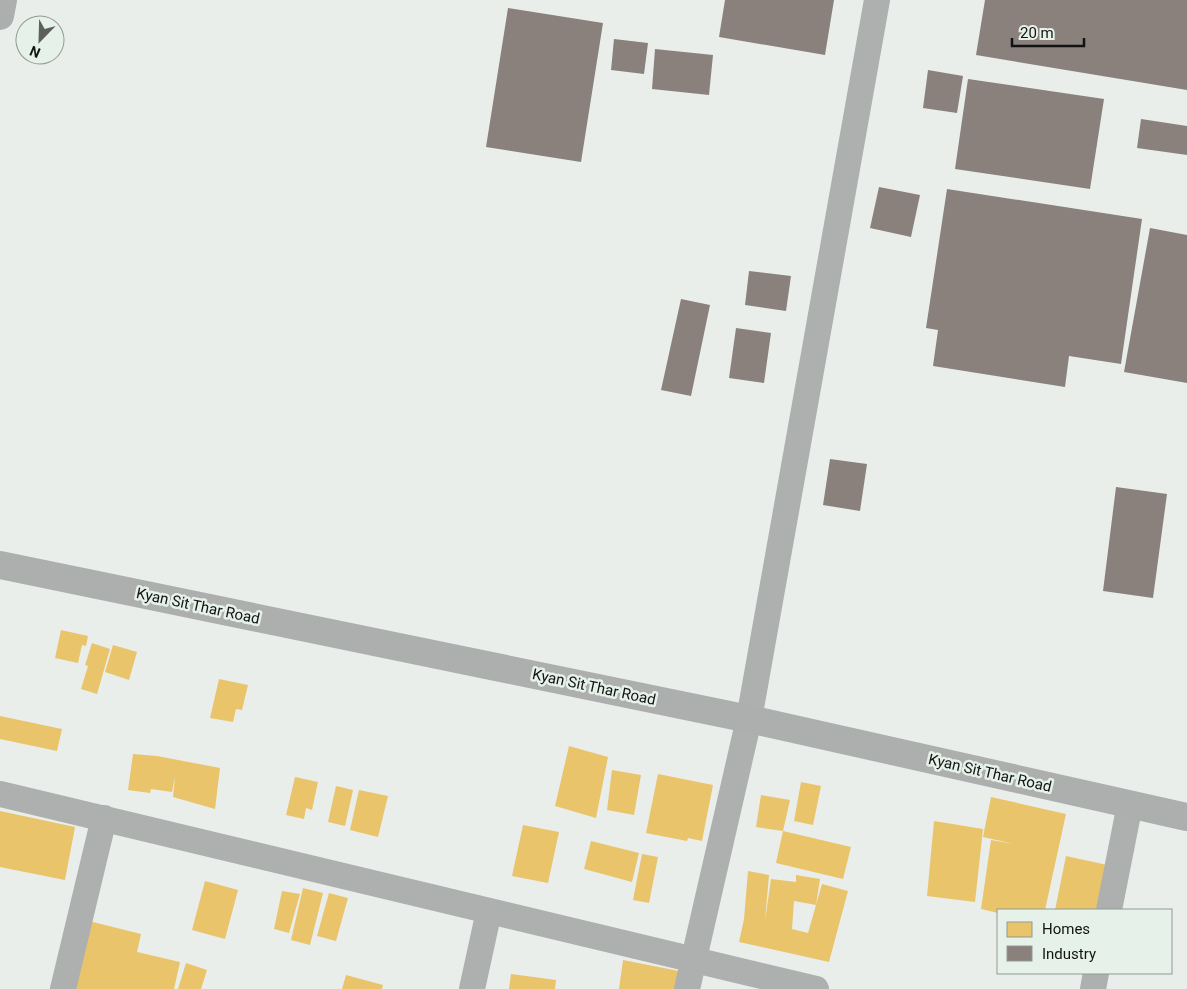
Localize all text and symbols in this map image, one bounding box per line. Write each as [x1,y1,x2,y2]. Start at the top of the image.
north arrow [15,15,65,65]
scale bar [1012,15,1084,47]
text: 20 m [1020,24,1054,42]
text: N [27,43,43,61]
street label: Kyan Sit Thar Road [135,584,261,628]
street label: Kyan Sit Thar Road [531,665,657,709]
street label: Kyan Sit Thar Road [927,750,1053,796]
legend [997,909,1172,974]
text: Homes [1042,920,1090,938]
text: Industry [1042,945,1096,963]

